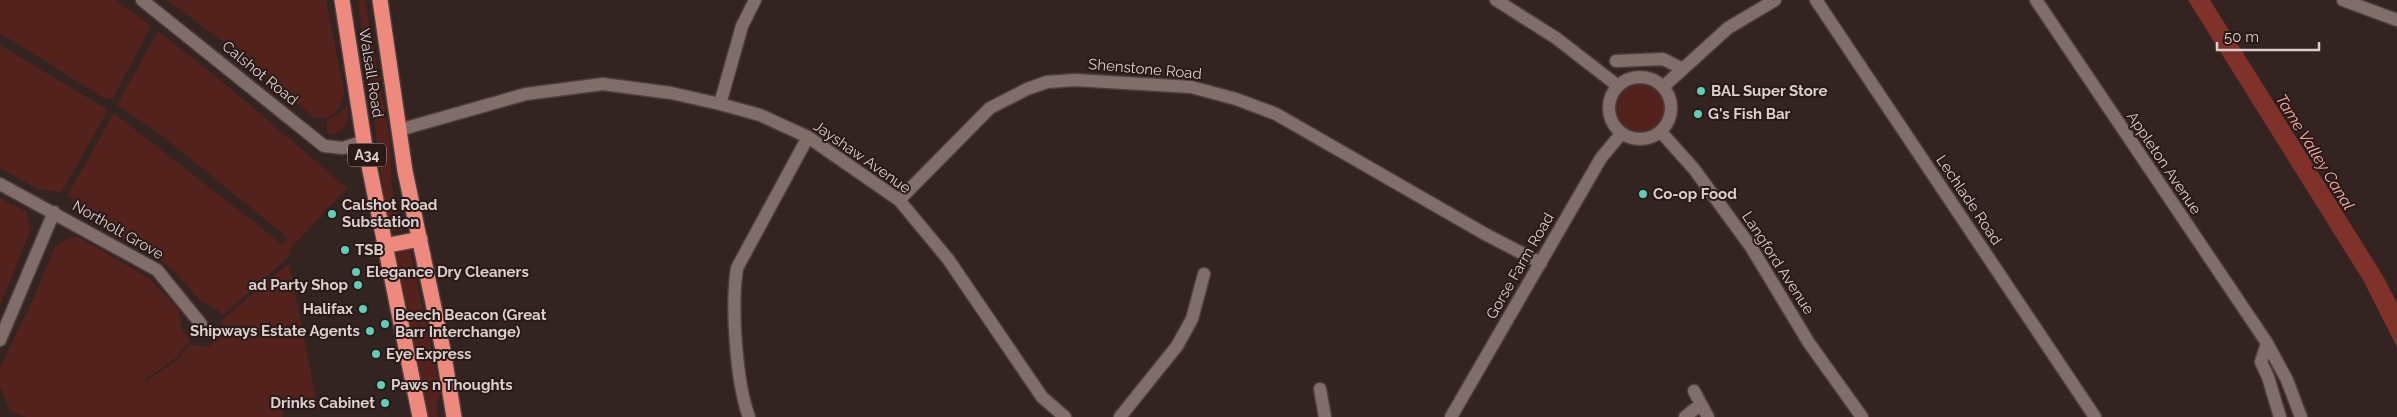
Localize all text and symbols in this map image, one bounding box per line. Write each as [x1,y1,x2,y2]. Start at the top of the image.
scale bar [2217,20,2320,52]
street label: Walsall Road [355,27,387,119]
text: 50 m [2224,28,2259,46]
street label: Calshot Road [219,37,301,109]
street label: Shenstone Road [1088,55,1202,83]
place label: BAL Super Store [1711,82,1827,100]
marker: BAL Super Store [1695,85,1707,97]
water label: Tame Valley Canal [2272,90,2358,214]
place label: G's Fish Bar [1708,105,1791,123]
marker: G's Fish Bar [1692,108,1704,120]
street label: Appleton Avenue [2123,108,2205,218]
street label: Jayshaw Avenue [810,117,914,197]
road number: A34 [348,144,386,166]
street label: Lechlade Road [1932,152,2006,248]
place label: Co-op Food [1653,185,1737,203]
marker: Co-op Food [1637,188,1649,200]
place label: Calshot Road Substation [342,196,438,231]
street label: Northolt Grove [69,197,167,263]
marker: Calshot Road Substation [326,208,338,220]
street label: Langford Avenue [1738,208,1818,318]
street label: Gorse Farm Road [1482,210,1558,322]
place label: TSB [355,241,384,259]
marker: TSB [339,244,351,256]
place label: Elegance Dry Cleaners [366,263,529,281]
marker: Elegance Dry Cleaners [350,266,362,278]
place label: ad Party Shop [248,276,348,294]
marker: ad Party Shop [352,279,364,291]
place label: Halifax [303,300,353,318]
marker: Halifax [357,303,369,315]
place label: Beech Beacon (Great Barr Interchange) [395,306,547,341]
marker: Beech Beacon (Great Barr Interchange) [379,318,391,330]
place label: Shipways Estate Agents [190,322,360,340]
marker: Shipways Estate Agents [364,325,376,337]
place label: Eye Express [386,345,471,363]
marker: Eye Express [370,348,382,360]
place label: Paws n Thoughts [391,376,513,394]
marker: Paws n Thoughts [375,379,387,391]
place label: Drinks Cabinet [270,394,375,412]
marker: Drinks Cabinet [379,397,391,409]

